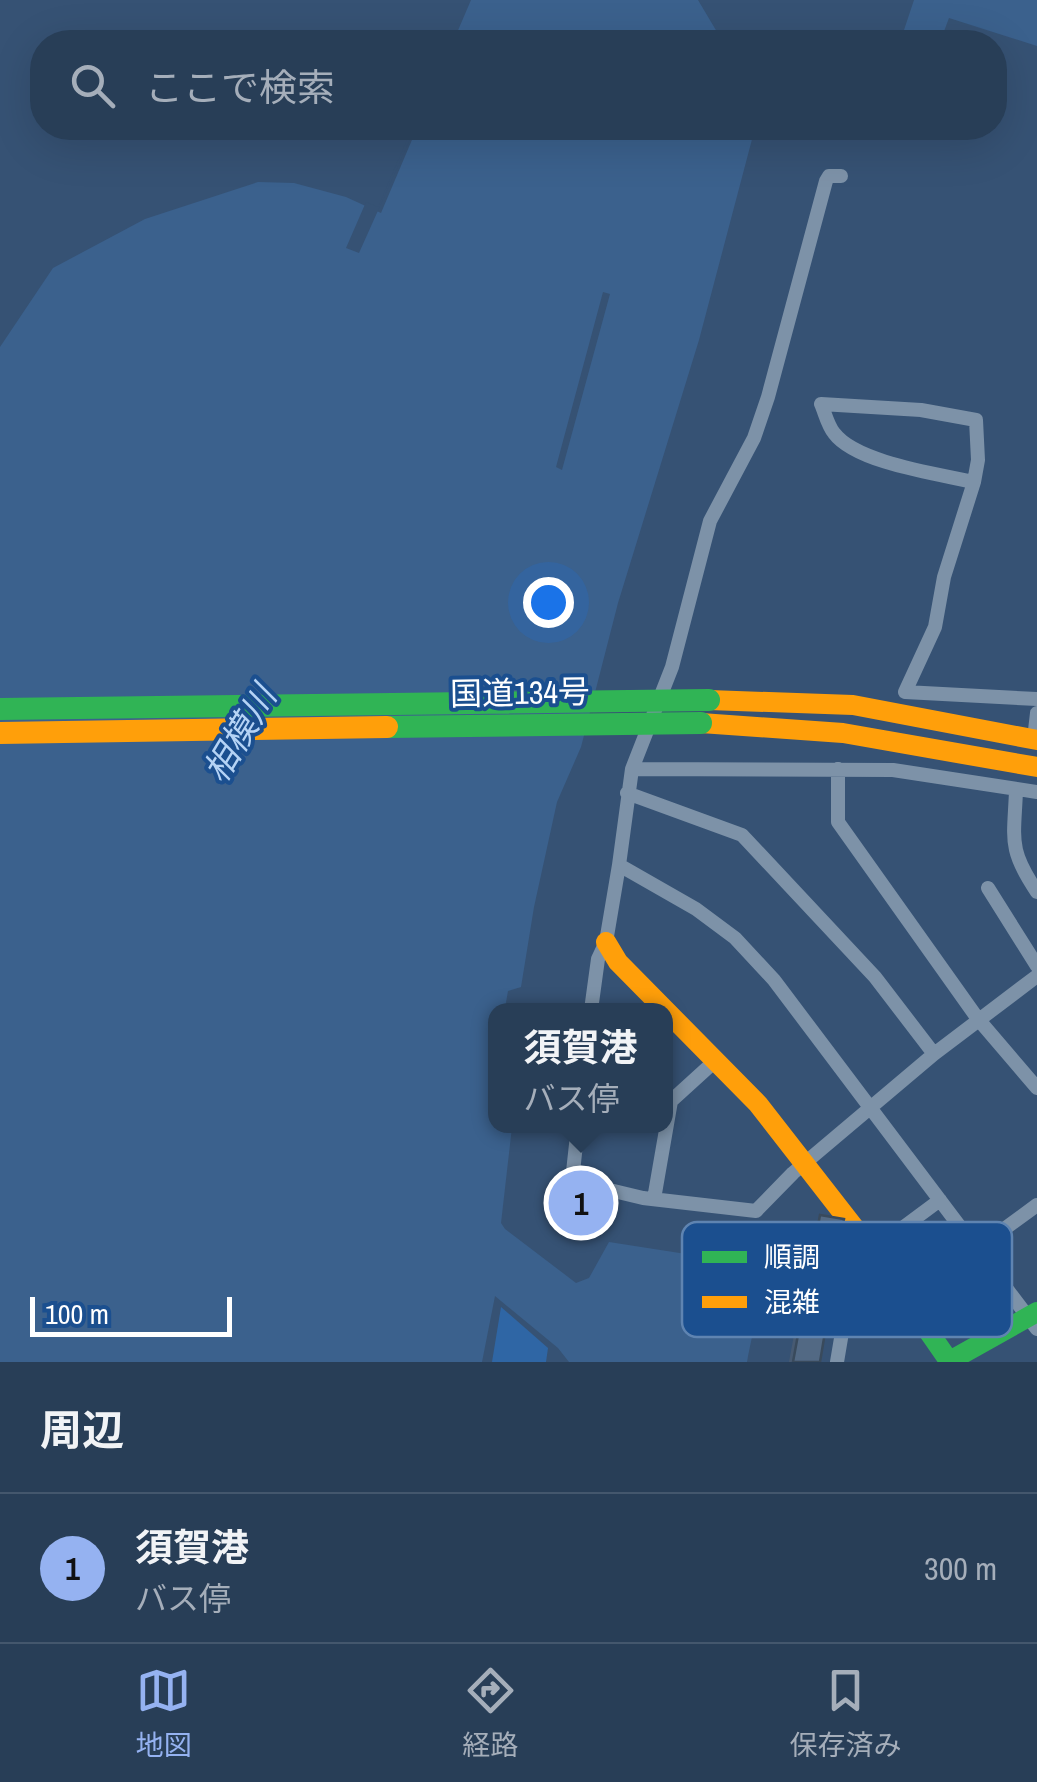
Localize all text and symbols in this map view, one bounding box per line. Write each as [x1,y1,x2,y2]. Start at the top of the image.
search box [30,30,1007,140]
icon: search [65,58,120,113]
text: ここで検索 [145,62,335,113]
your location [523,577,574,628]
street label: 国道134号 [450,670,590,715]
water label: 相模川 [192,673,289,791]
popup [488,1003,673,1133]
text: 須賀港 [523,1022,638,1073]
text: バス停 [523,1077,620,1120]
pin: 1 [548,1166,614,1240]
legend [682,1222,1012,1337]
text: 順調 [764,1238,820,1276]
text: 混雑 [764,1283,820,1321]
scale bar [30,1292,232,1336]
text: 100 m [45,1295,109,1333]
text: 周辺 [40,1402,124,1458]
text: 須賀港 [135,1522,249,1573]
text: 1 [65,1547,80,1590]
text: 300 m [924,1547,997,1590]
text: バス停 [135,1577,231,1620]
tab: 地図 [135,1663,192,1764]
tab: 経路 [462,1663,519,1764]
tab: 保存済み [789,1663,902,1764]

